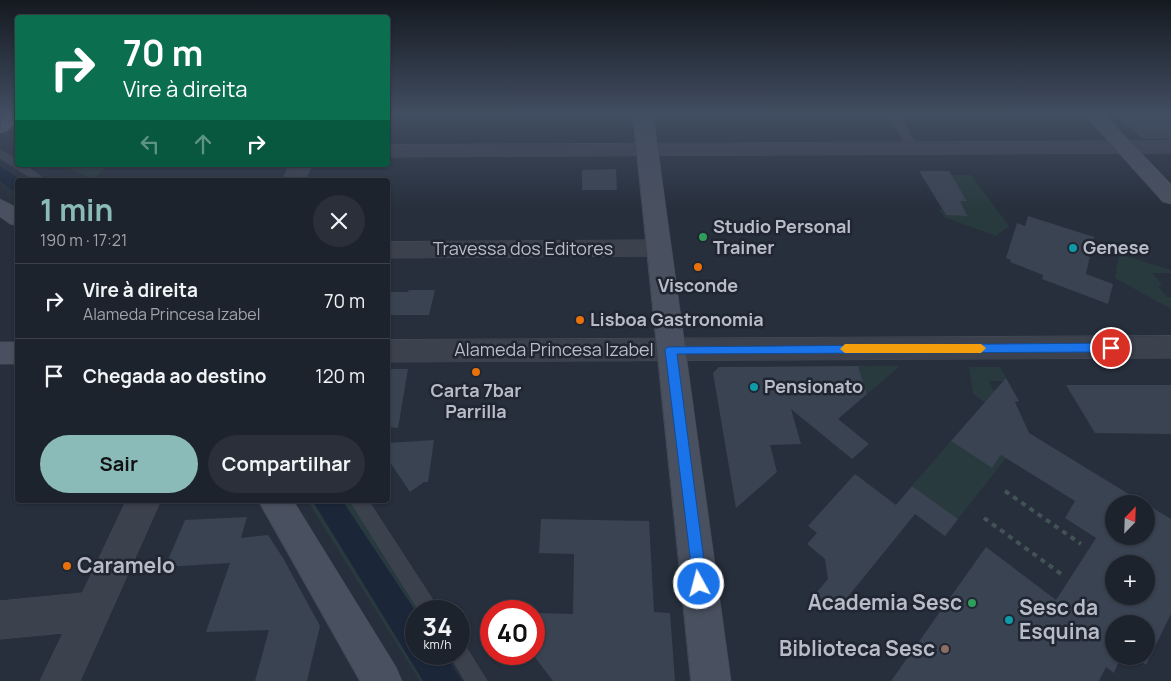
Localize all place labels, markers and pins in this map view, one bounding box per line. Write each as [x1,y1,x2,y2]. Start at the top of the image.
place label: Studio Personal Trainer [713,214,851,259]
marker: Studio Personal Trainer [697,231,709,243]
place label: Genese [1083,235,1149,259]
marker: Genese [1067,242,1079,254]
marker: Visconde [692,261,704,273]
place label: Visconde [658,273,738,297]
place label: Lisboa Gastronomia [590,307,764,331]
marker: Lisboa Gastronomia [574,314,586,326]
pin [1090,327,1132,369]
marker: Carta 7bar Parrilla [470,366,482,378]
place label: Pensionato [764,374,863,398]
place label: Carta 7bar Parrilla [431,378,521,423]
marker: Pensionato [748,381,760,393]
place label: Caramelo [77,551,175,579]
marker: Caramelo [61,560,73,572]
place label: Academia Sesc [808,588,962,616]
place label: Sesc da Esquina [1019,593,1100,645]
marker: Academia Sesc [966,597,978,609]
marker: Sesc da Esquina [1003,614,1015,626]
place label: Biblioteca Sesc [779,634,935,662]
marker: Biblioteca Sesc [939,643,951,655]

